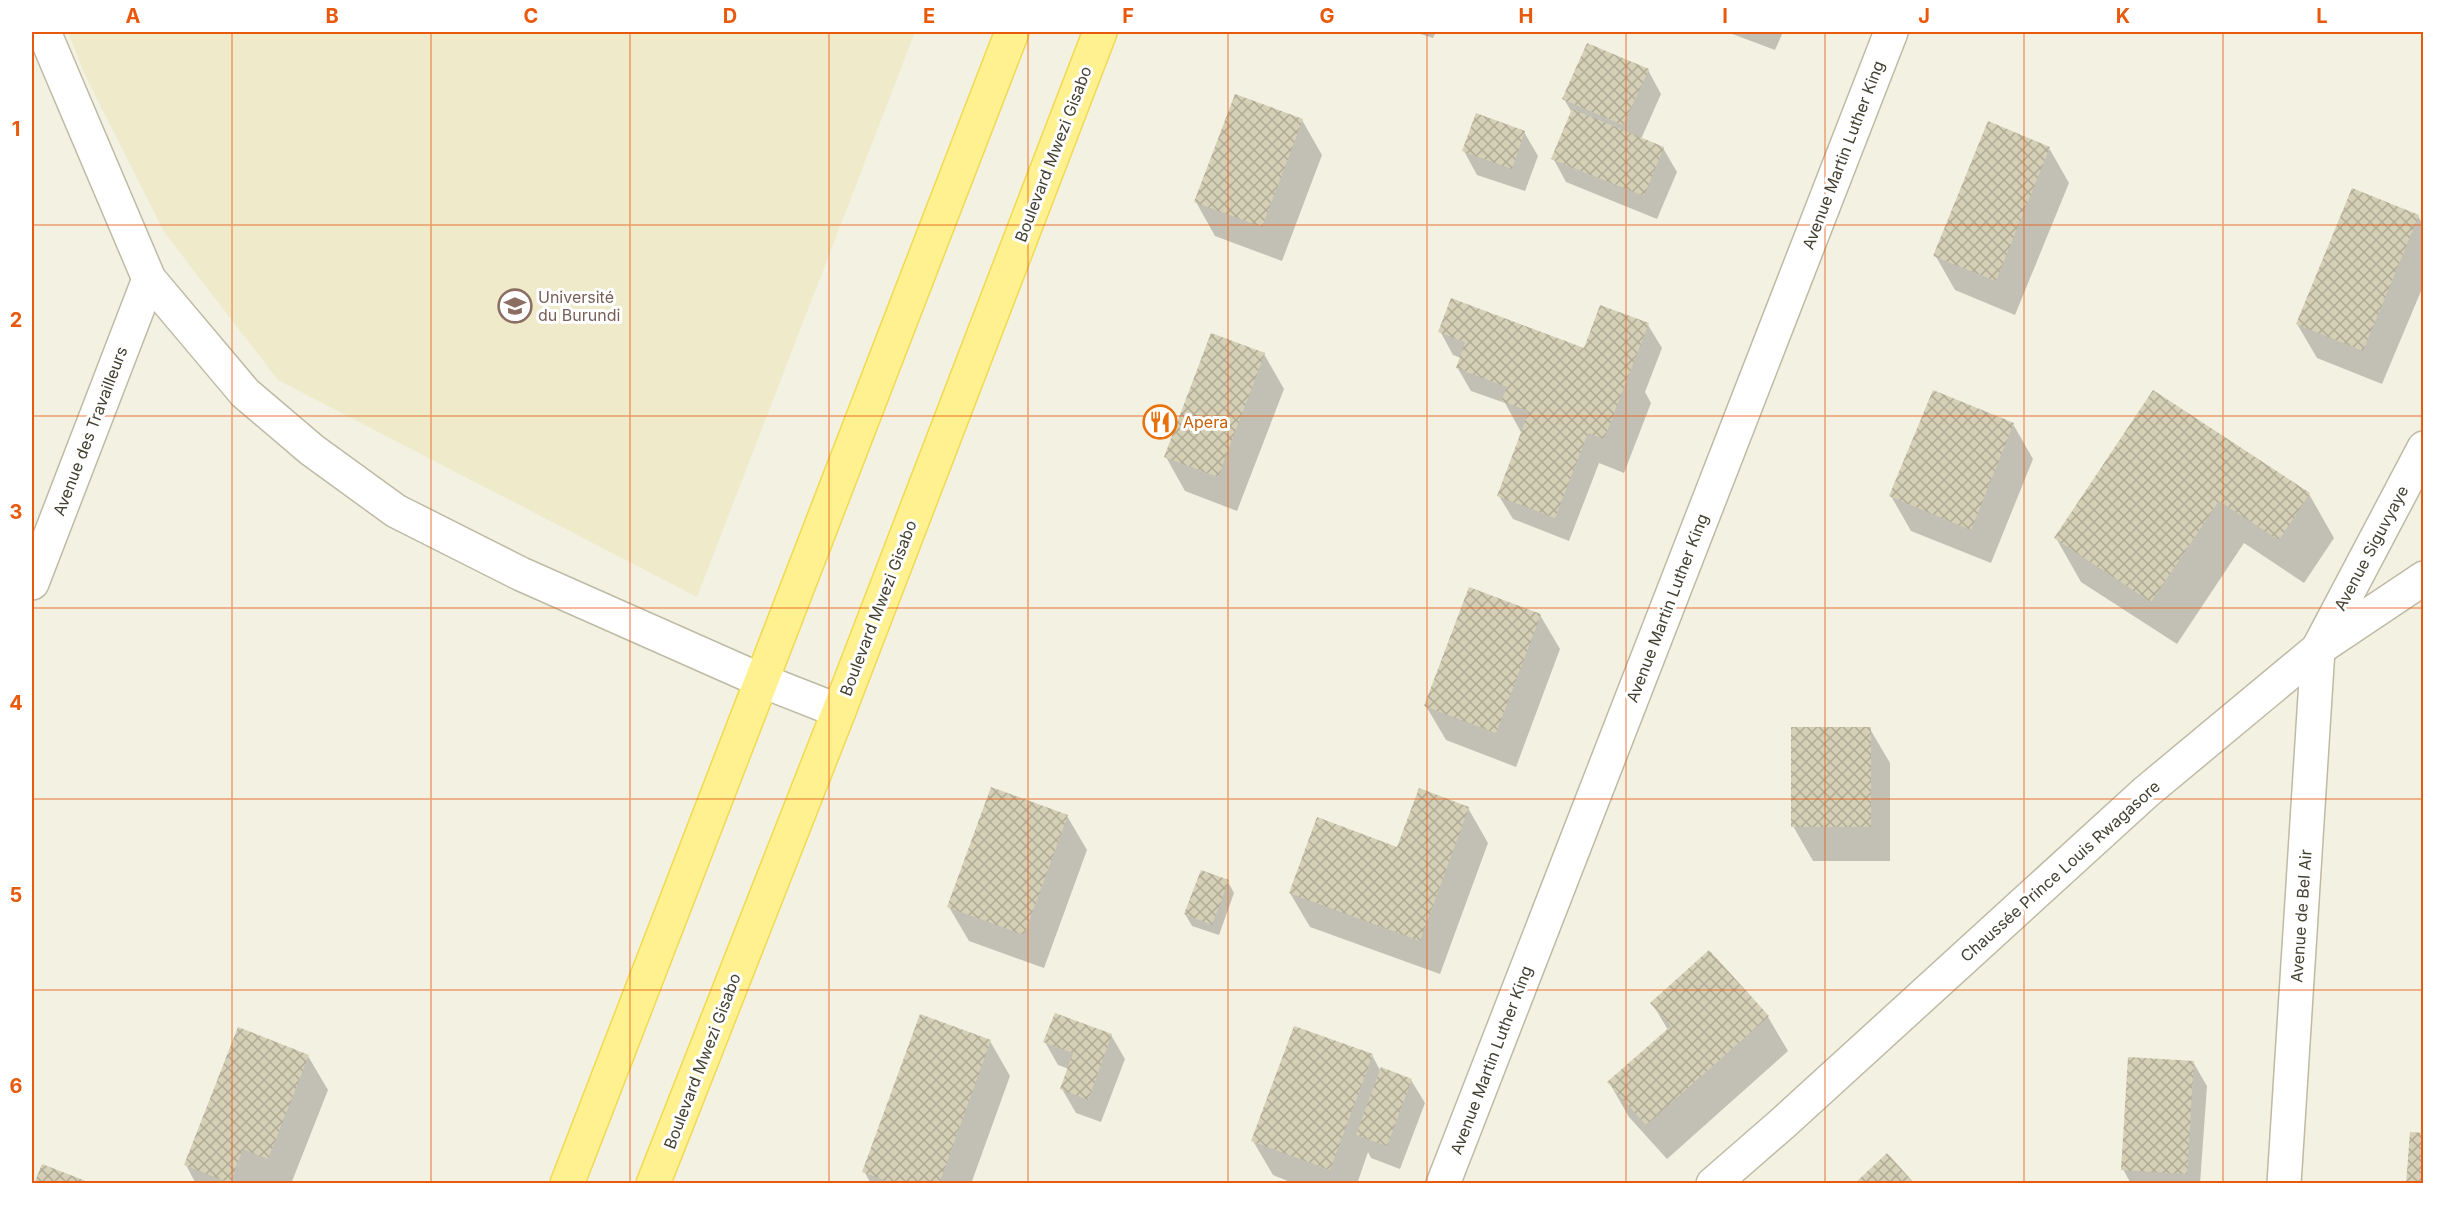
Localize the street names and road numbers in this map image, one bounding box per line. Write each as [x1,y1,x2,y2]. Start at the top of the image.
street label: Avenue Martin Luther King [1798,58,1888,252]
street label: Boulevard Mwezi Gisabo [1010,63,1096,245]
street label: Avenue des Travailleurs [48,344,132,518]
street label: Avenue Siguvyaye [2330,482,2412,614]
street label: Avenue Martin Luther King [1622,511,1712,705]
street label: Boulevard Mwezi Gisabo [835,517,921,699]
street label: Chaussée Prince Louis Rwagasore [1956,776,2164,966]
street label: Avenue de Bel Air [2286,849,2316,983]
street label: Avenue Martin Luther King [1446,963,1536,1157]
street label: Boulevard Mwezi Gisabo [659,970,745,1152]

